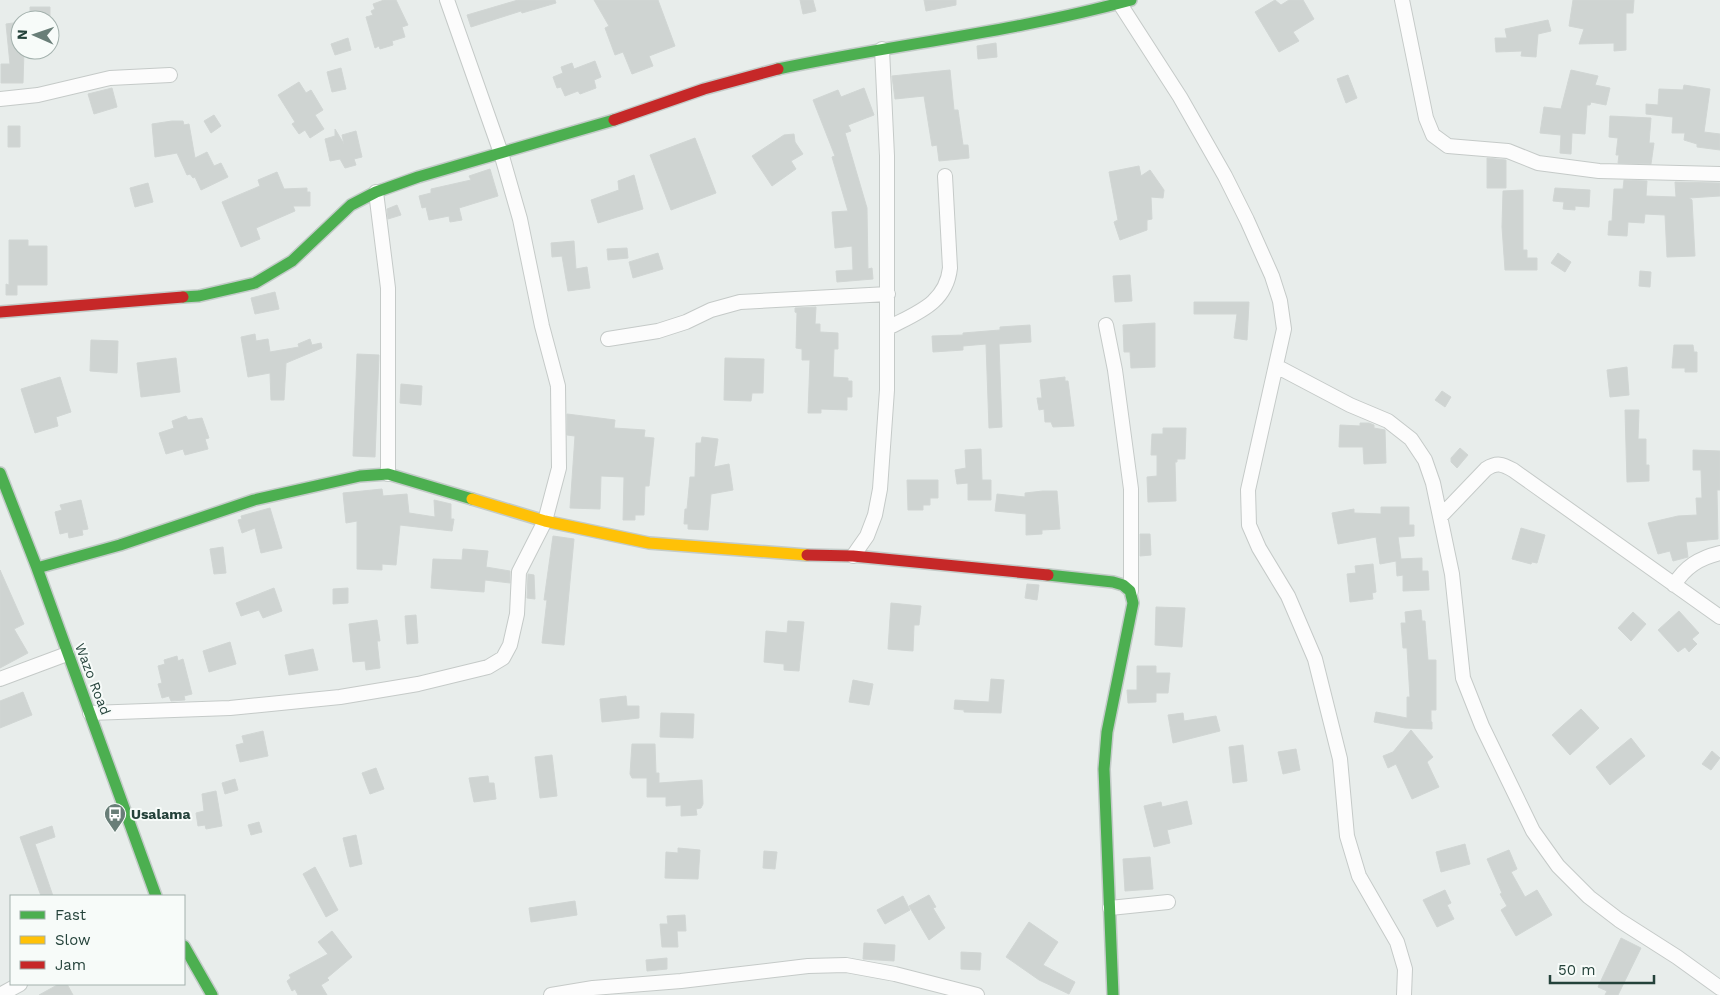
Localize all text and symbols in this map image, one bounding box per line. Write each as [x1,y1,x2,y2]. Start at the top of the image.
north arrow [10,10,60,60]
text: N [14,29,30,40]
street label: Wazo Road [72,641,114,717]
bus stop icon: Usalama [103,802,127,833]
place label: Usalama [131,806,191,822]
legend [10,895,185,985]
text: Fast [55,906,87,924]
text: Slow [55,931,91,949]
scale bar [1550,952,1654,984]
text: Jam [55,956,86,974]
text: 50 m [1558,961,1595,979]

